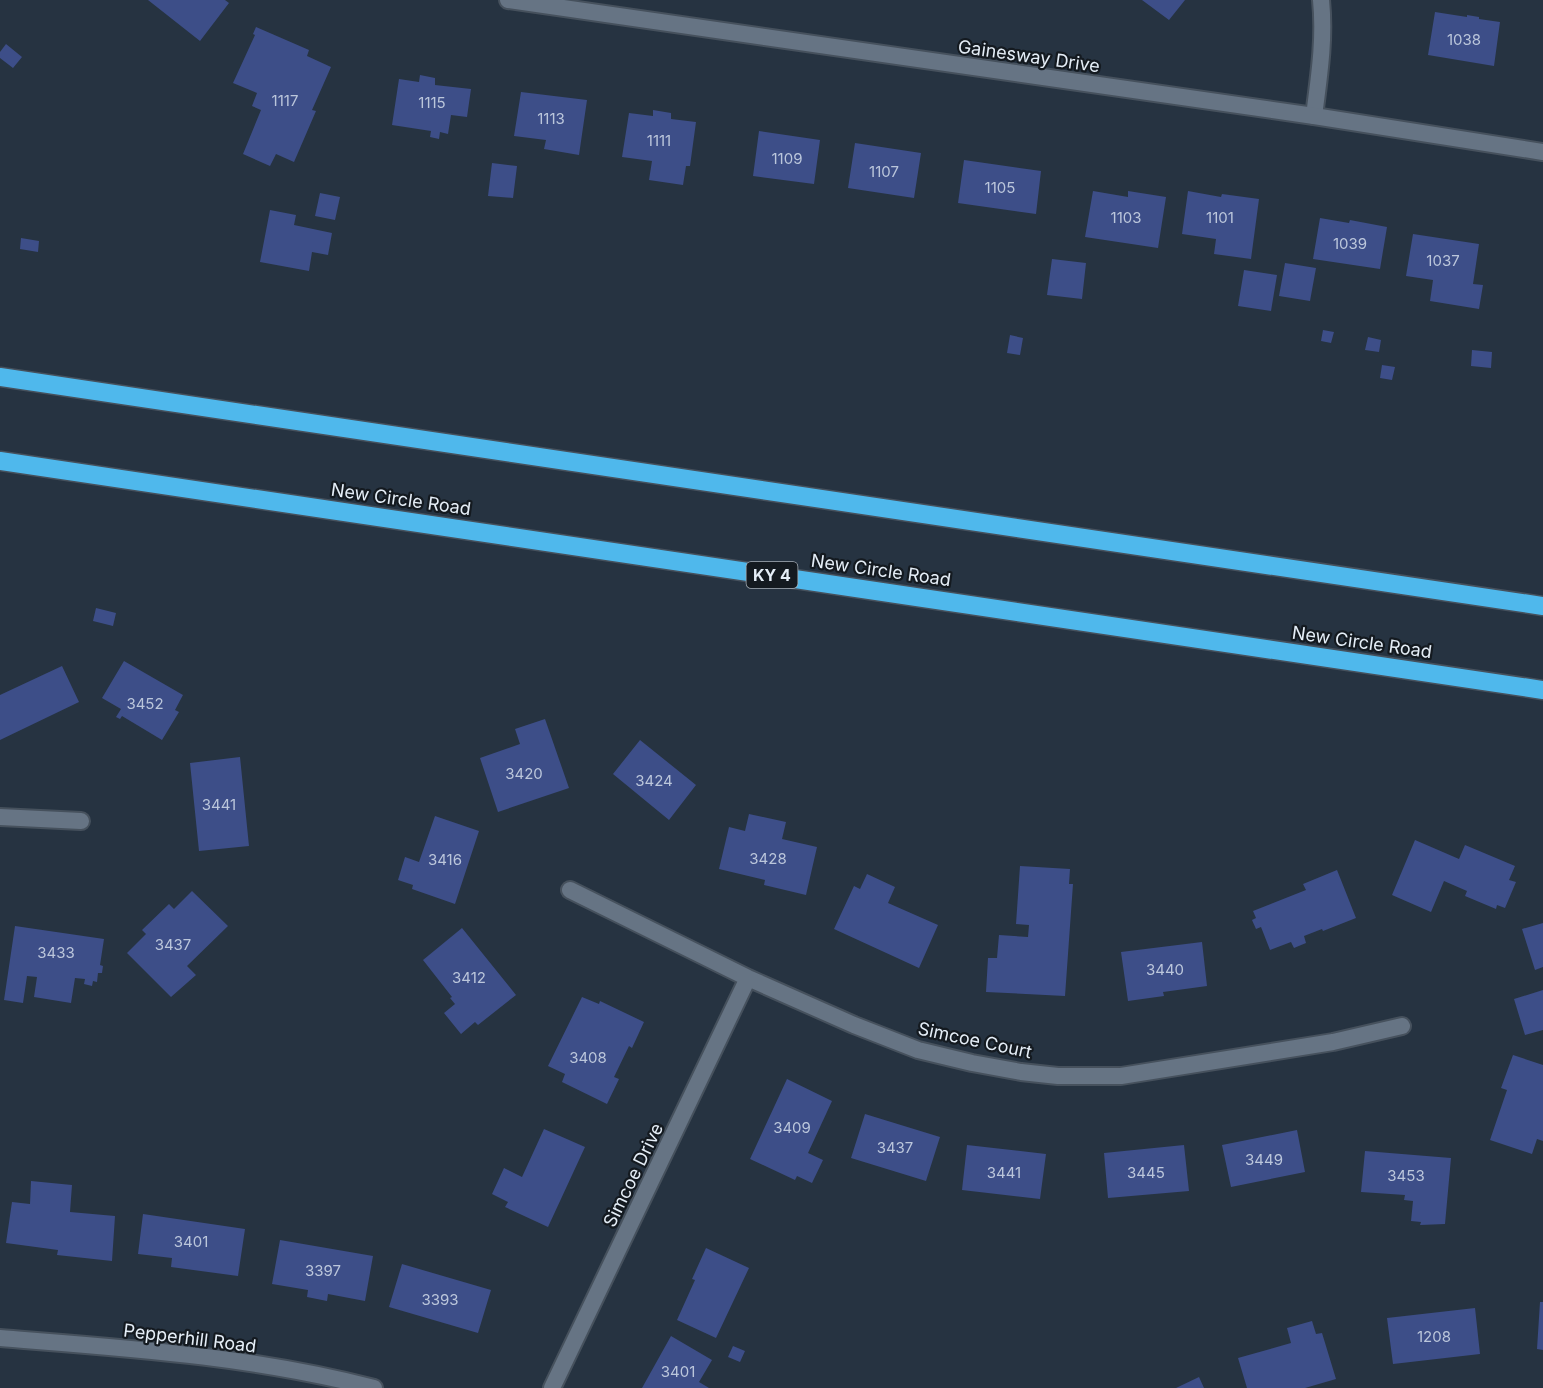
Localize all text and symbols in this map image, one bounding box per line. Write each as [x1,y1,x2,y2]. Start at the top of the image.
house number: 1038 [1447,30,1481,49]
street label: Gainesway Drive [957,36,1101,76]
house number: 1117 [272,91,298,110]
house number: 1115 [418,93,446,112]
house number: 1113 [537,109,565,128]
house number: 1111 [647,131,671,150]
house number: 1109 [772,149,802,168]
house number: 1107 [869,162,899,181]
house number: 1105 [985,178,1015,197]
house number: 1103 [1111,208,1141,227]
house number: 1101 [1206,208,1234,227]
house number: 1039 [1333,234,1367,253]
house number: 1037 [1426,251,1460,270]
street label: New Circle Road [330,479,472,519]
street label: New Circle Road [810,550,952,590]
road number: KY 4 [746,562,798,588]
street label: New Circle Road [1291,622,1433,662]
house number: 3452 [126,694,164,713]
house number: 3420 [505,764,543,783]
house number: 3424 [635,771,673,790]
house number: 3441 [202,795,236,814]
house number: 3428 [749,849,787,868]
house number: 3416 [428,850,462,869]
house number: 3437 [155,935,191,954]
house number: 3433 [37,943,75,962]
house number: 3440 [1146,960,1184,979]
house number: 3412 [452,968,486,987]
street label: Simcoe Court [916,1018,1034,1062]
house number: 3408 [569,1048,607,1067]
house number: 3409 [773,1118,811,1137]
street label: Simcoe Drive [599,1120,667,1230]
house number: 3437 [877,1138,913,1157]
house number: 3449 [1245,1150,1283,1169]
house number: 3441 [987,1163,1021,1182]
house number: 3445 [1127,1163,1165,1182]
house number: 3453 [1387,1166,1425,1185]
house number: 3401 [174,1232,208,1251]
house number: 3397 [305,1261,341,1280]
house number: 3393 [421,1290,459,1309]
street label: Pepperhill Road [122,1319,258,1357]
house number: 1208 [1417,1327,1451,1346]
house number: 3401 [661,1362,695,1381]

